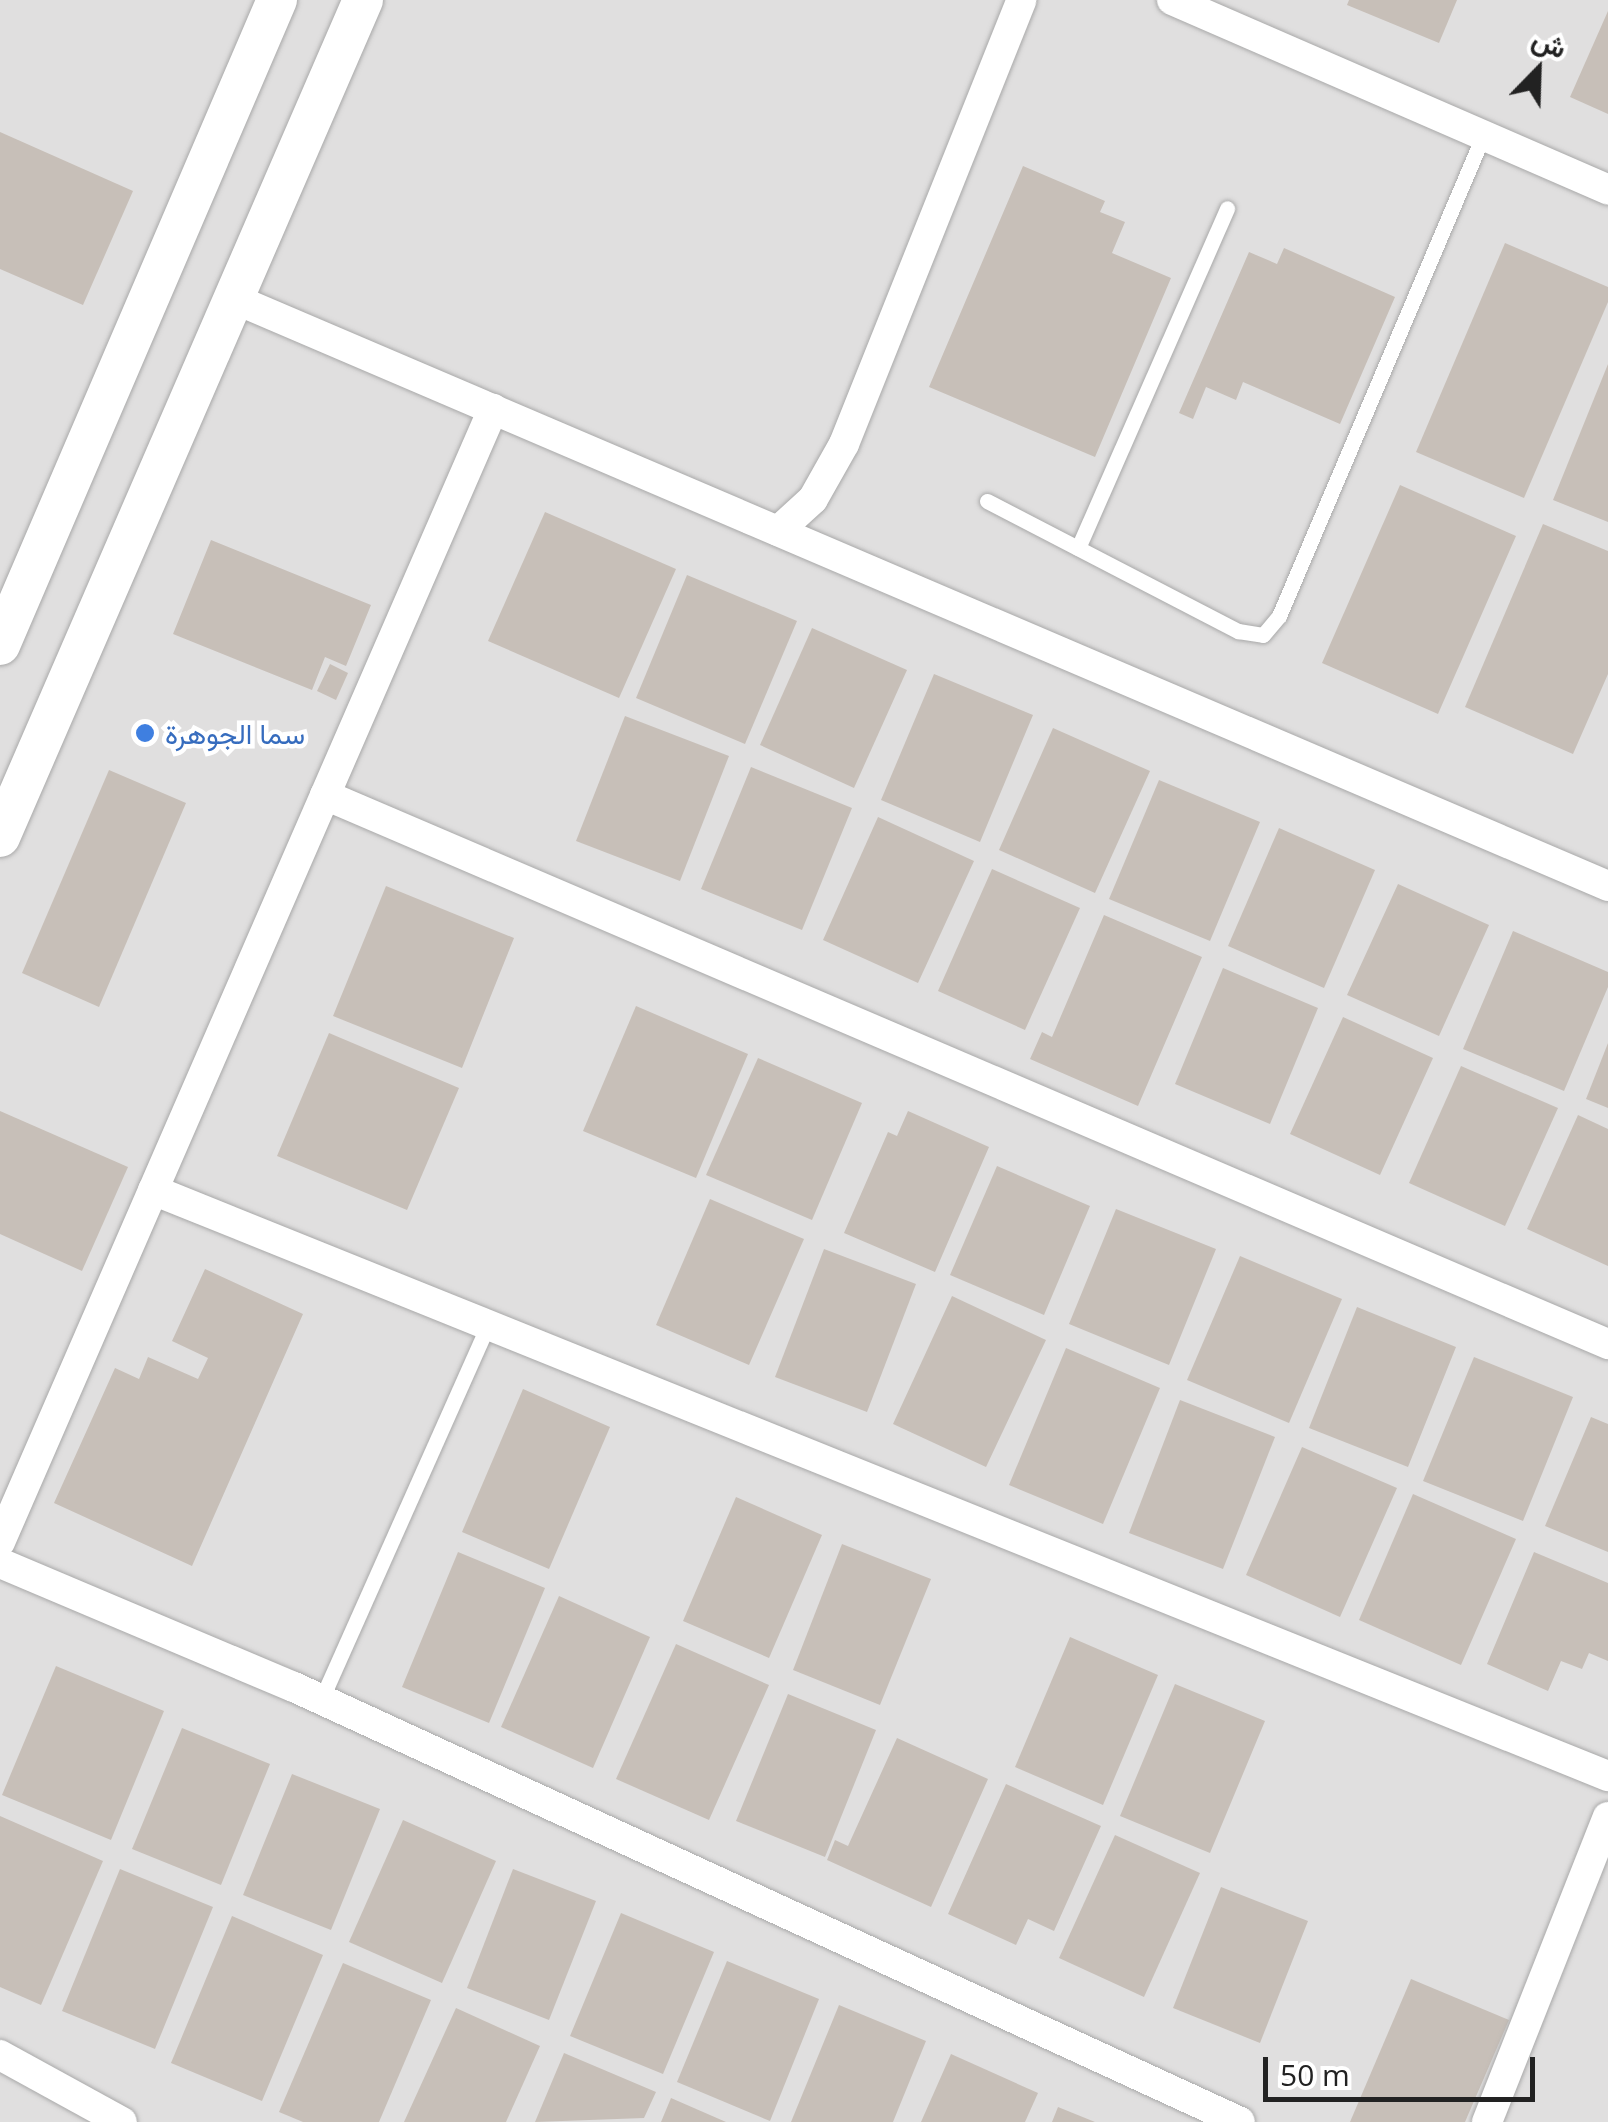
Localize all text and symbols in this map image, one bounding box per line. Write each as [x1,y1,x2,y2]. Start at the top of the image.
text: ش [1527,18,1573,66]
north arrow [1488,20,1588,120]
place label: سما الجوهرة [165,716,305,750]
marker: سما الجوهرة [134,722,156,744]
scale bar [1268,2037,1540,2099]
text: 50 m [1280,2054,1350,2095]

